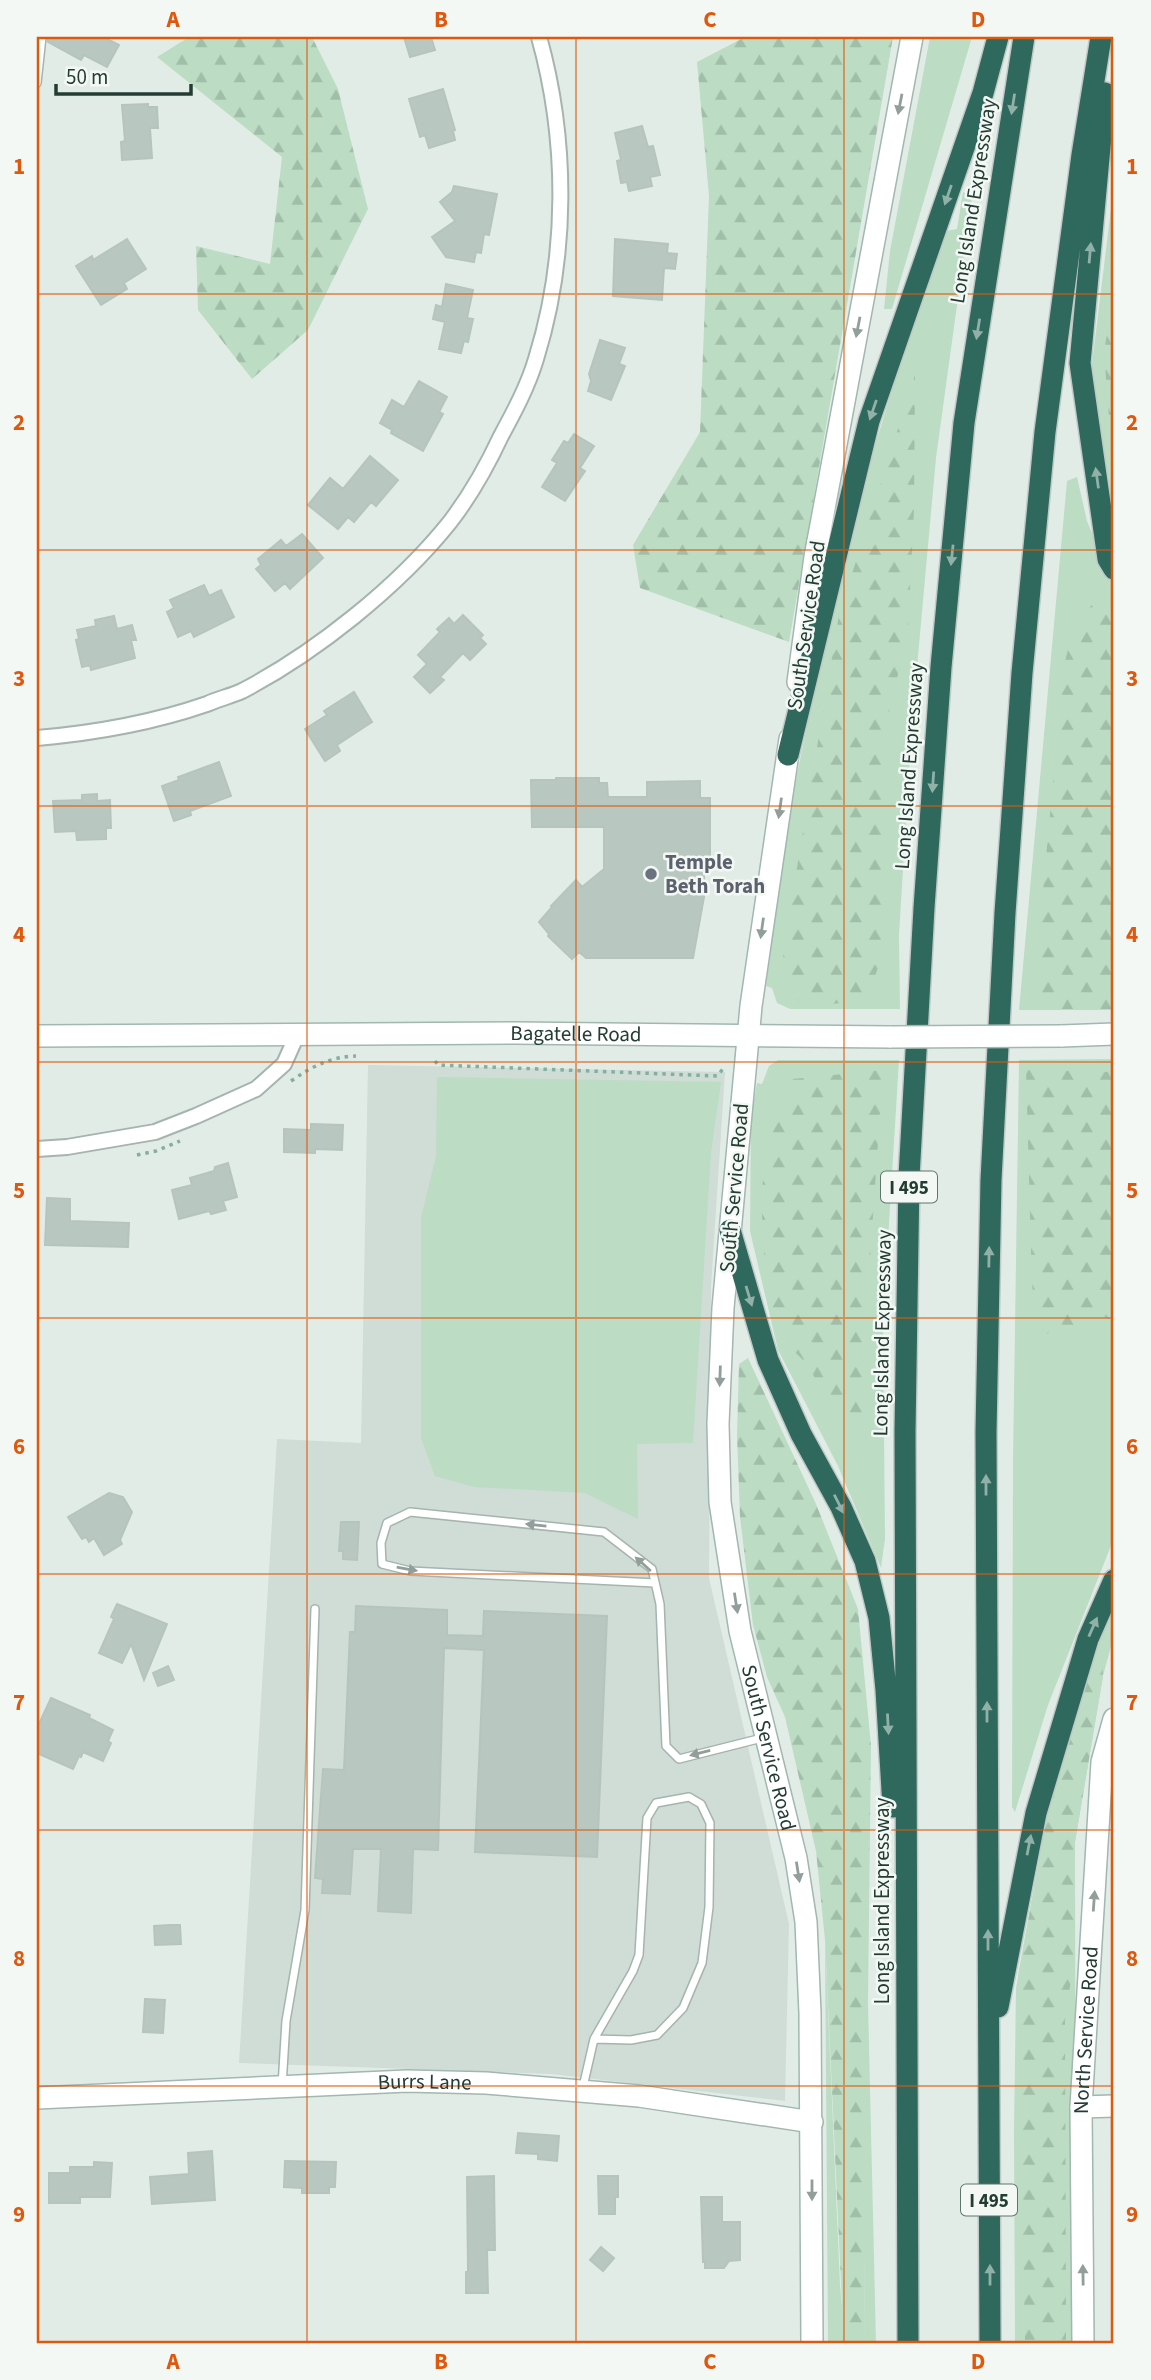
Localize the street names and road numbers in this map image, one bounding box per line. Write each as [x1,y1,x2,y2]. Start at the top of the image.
street label: Long Island Expressway [942,96,1004,306]
street label: South Service Road [779,539,833,711]
street label: Long Island Expressway [887,662,931,870]
street label: Bagatelle Road [510,1018,642,1049]
street label: South Service Road [712,1102,756,1274]
road number: I 495 [881,1172,937,1203]
street label: Long Island Expressway [865,1229,899,1437]
street label: South Service Road [734,1662,804,1834]
street label: Long Island Expressway [867,1797,897,2005]
street label: North Service Road [1066,1945,1106,2114]
street label: Burrs Lane [377,2066,472,2098]
road number: I 495 [961,2184,1017,2216]

